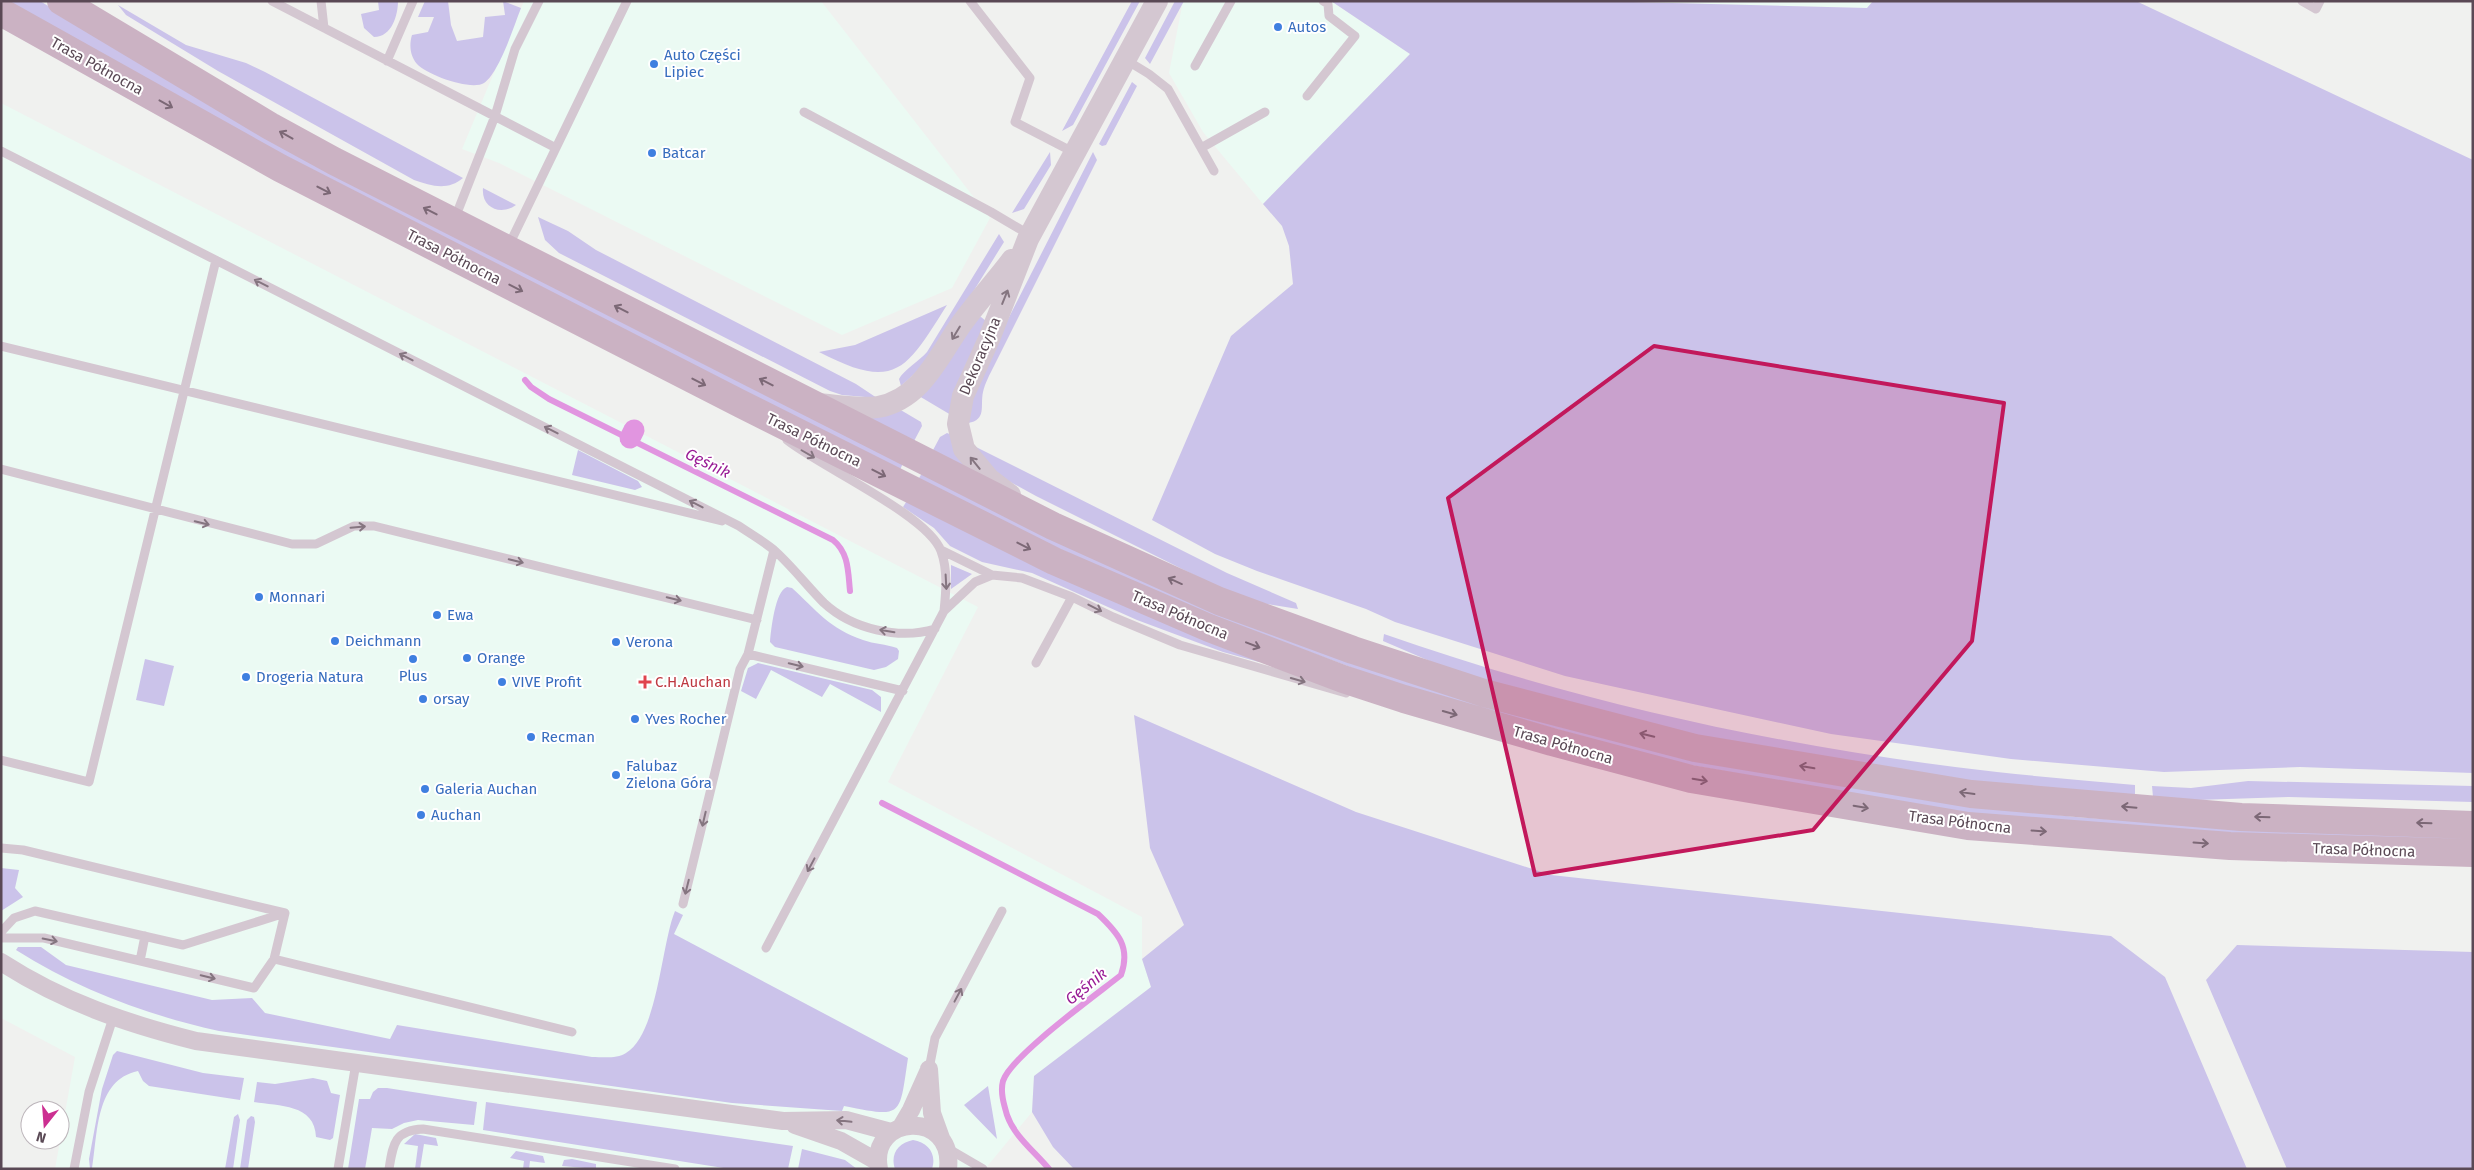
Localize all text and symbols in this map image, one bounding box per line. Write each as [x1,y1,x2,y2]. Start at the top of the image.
place label: Autos [1288,18,1326,36]
marker: Autos [1272,21,1284,33]
street label: Trasa Północna [48,33,146,99]
place label: Auto Części Lipiec [664,46,741,81]
marker: Auto Części Lipiec [648,58,660,70]
one-way arrow [158,100,173,110]
one-way arrow [279,130,294,139]
place label: Batcar [662,144,706,162]
marker: Batcar [646,147,658,159]
one-way arrow [316,186,331,195]
one-way arrow [422,206,437,216]
street label: Trasa Północna [404,226,504,288]
one-way arrow [254,278,269,287]
one-way arrow [508,283,523,293]
one-way arrow [1001,290,1011,305]
one-way arrow [614,304,629,313]
street label: Dekoracyjna [955,314,1005,398]
one-way arrow [951,326,961,340]
one-way arrow [399,352,414,361]
one-way arrow [759,377,774,386]
one-way arrow [691,378,706,387]
street label: Trasa Północna [764,409,864,471]
one-way arrow [544,425,559,434]
water label: Gęśnik [682,444,734,482]
one-way arrow [801,450,815,460]
one-way arrow [969,457,980,470]
one-way arrow [871,469,886,478]
one-way arrow [688,499,703,509]
one-way arrow [194,518,210,528]
one-way arrow [350,522,366,531]
one-way arrow [1016,542,1031,551]
one-way arrow [508,557,524,566]
one-way arrow [941,573,950,589]
one-way arrow [1168,576,1183,586]
street label: Trasa Północna [1129,587,1231,643]
place label: Monnari [269,588,325,606]
marker: Monnari [253,591,265,603]
one-way arrow [666,595,682,604]
one-way arrow [1088,603,1103,613]
place label: Ewa [447,606,474,624]
marker: Ewa [431,609,443,621]
one-way arrow [880,626,896,636]
place label: Deichmann [345,632,422,650]
place label: Verona [626,633,673,651]
marker: Deichmann [329,635,341,647]
marker: Verona [610,636,622,648]
one-way arrow [1245,641,1261,650]
place label: Orange [477,649,525,667]
marker: Orange [461,652,473,664]
marker: Plus [407,653,419,665]
one-way arrow [787,661,803,670]
place label: Plus [399,667,427,685]
place label: Drogeria Natura [256,668,364,686]
marker: Drogeria Natura [240,671,252,683]
place label: VIVE Profit [512,673,582,691]
place label: C.H.Auchan [655,673,731,691]
one-way arrow [1289,675,1305,685]
marker: VIVE Profit [496,676,508,688]
marker: C.H.Auchan [639,676,651,688]
place label: orsay [433,690,470,708]
marker: orsay [417,693,429,705]
one-way arrow [1442,708,1458,718]
place label: Yves Rocher [645,710,727,728]
marker: Yves Rocher [629,713,641,725]
street label: Trasa Północna [1511,722,1615,768]
place label: Recman [541,728,595,746]
one-way arrow [1640,730,1656,740]
marker: Recman [525,731,537,743]
place label: Falubaz Zielona Góra [626,757,712,792]
one-way arrow [1799,761,1815,771]
marker: Falubaz Zielona Góra [610,769,622,781]
one-way arrow [1692,776,1708,786]
place label: Galeria Auchan [435,780,537,798]
marker: Galeria Auchan [419,783,431,795]
one-way arrow [1959,788,1975,798]
one-way arrow [1852,803,1868,813]
one-way arrow [2121,803,2137,812]
place label: Auchan [431,806,481,824]
street label: Trasa Północna [1908,807,2012,837]
marker: Auchan [415,809,427,821]
one-way arrow [699,810,708,826]
one-way arrow [2254,813,2270,822]
one-way arrow [2416,818,2432,828]
one-way arrow [2031,826,2047,836]
one-way arrow [2193,839,2209,848]
street label: Trasa Północna [2312,839,2416,861]
one-way arrow [805,857,815,872]
one-way arrow [682,879,691,895]
one-way arrow [41,936,57,945]
water label: Gęśnik [1061,963,1111,1009]
one-way arrow [199,973,215,982]
one-way arrow [953,987,963,1002]
north arrow [20,1100,70,1150]
one-way arrow [836,1117,852,1126]
text: N [34,1127,48,1146]

